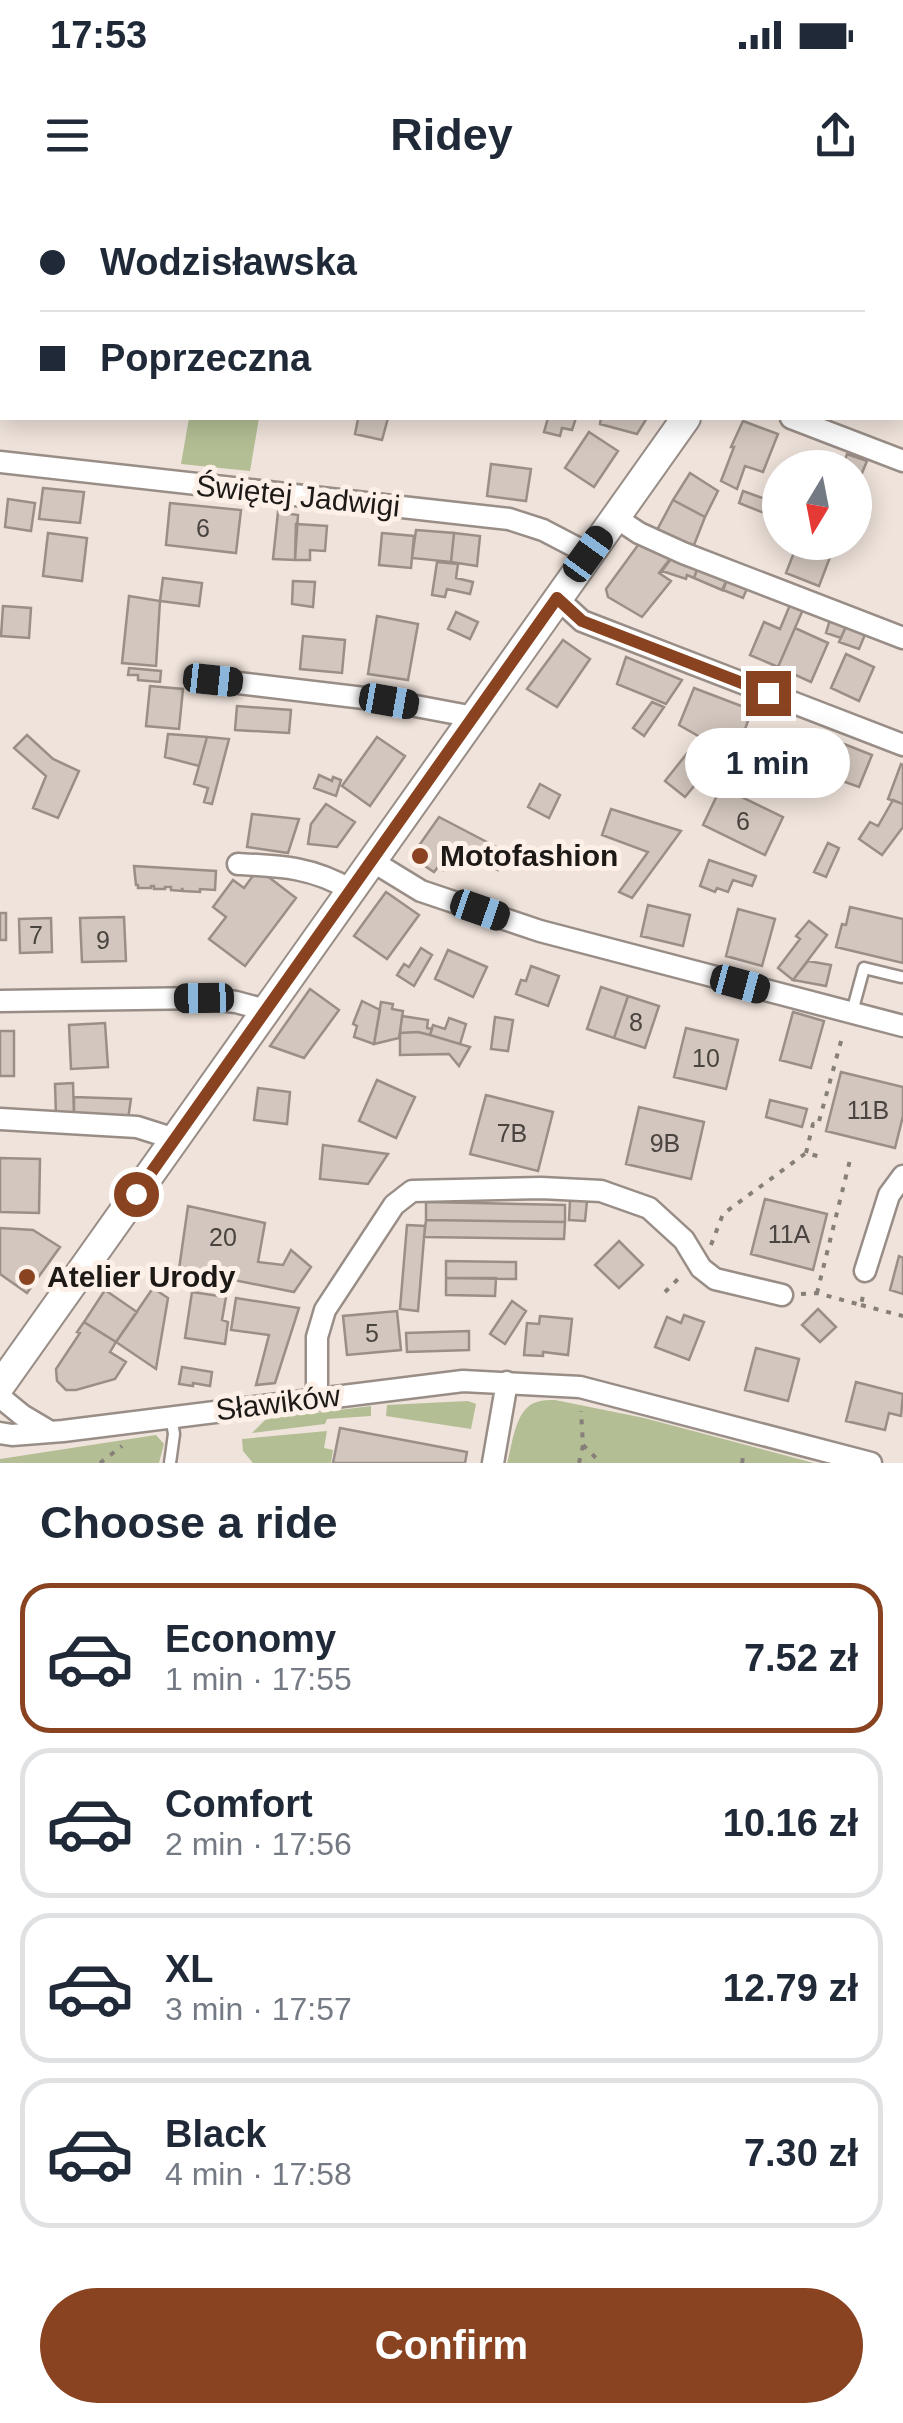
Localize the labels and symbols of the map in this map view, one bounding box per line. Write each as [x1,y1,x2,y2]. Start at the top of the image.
north arrow [762,450,872,560]
street label: Świętej Jadwigi [194,468,402,523]
house number: 6 [196,514,210,542]
car [558,521,618,587]
car [182,662,244,698]
route end [746,671,791,716]
car [357,681,421,721]
callout: 1 min [686,728,850,798]
house number: 6 [736,807,750,835]
place label: Motofashion [440,839,618,872]
marker: Motofashion [409,845,431,867]
car [447,886,513,934]
house number: 7 [29,921,43,949]
house number: 9 [96,926,110,954]
car [707,962,773,1006]
car [174,982,234,1014]
house number: 8 [629,1008,643,1036]
house number: 10 [692,1044,720,1072]
house number: 11B [847,1096,889,1124]
house number: 7B [497,1119,527,1147]
house number: 9B [650,1129,680,1157]
route start [114,1172,159,1217]
house number: 11A [768,1220,811,1248]
house number: 20 [209,1223,237,1251]
place label: Atelier Urody [47,1260,236,1293]
marker: Atelier Urody [16,1266,38,1288]
house number: 5 [365,1319,379,1347]
street label: Sławików [214,1378,342,1427]

